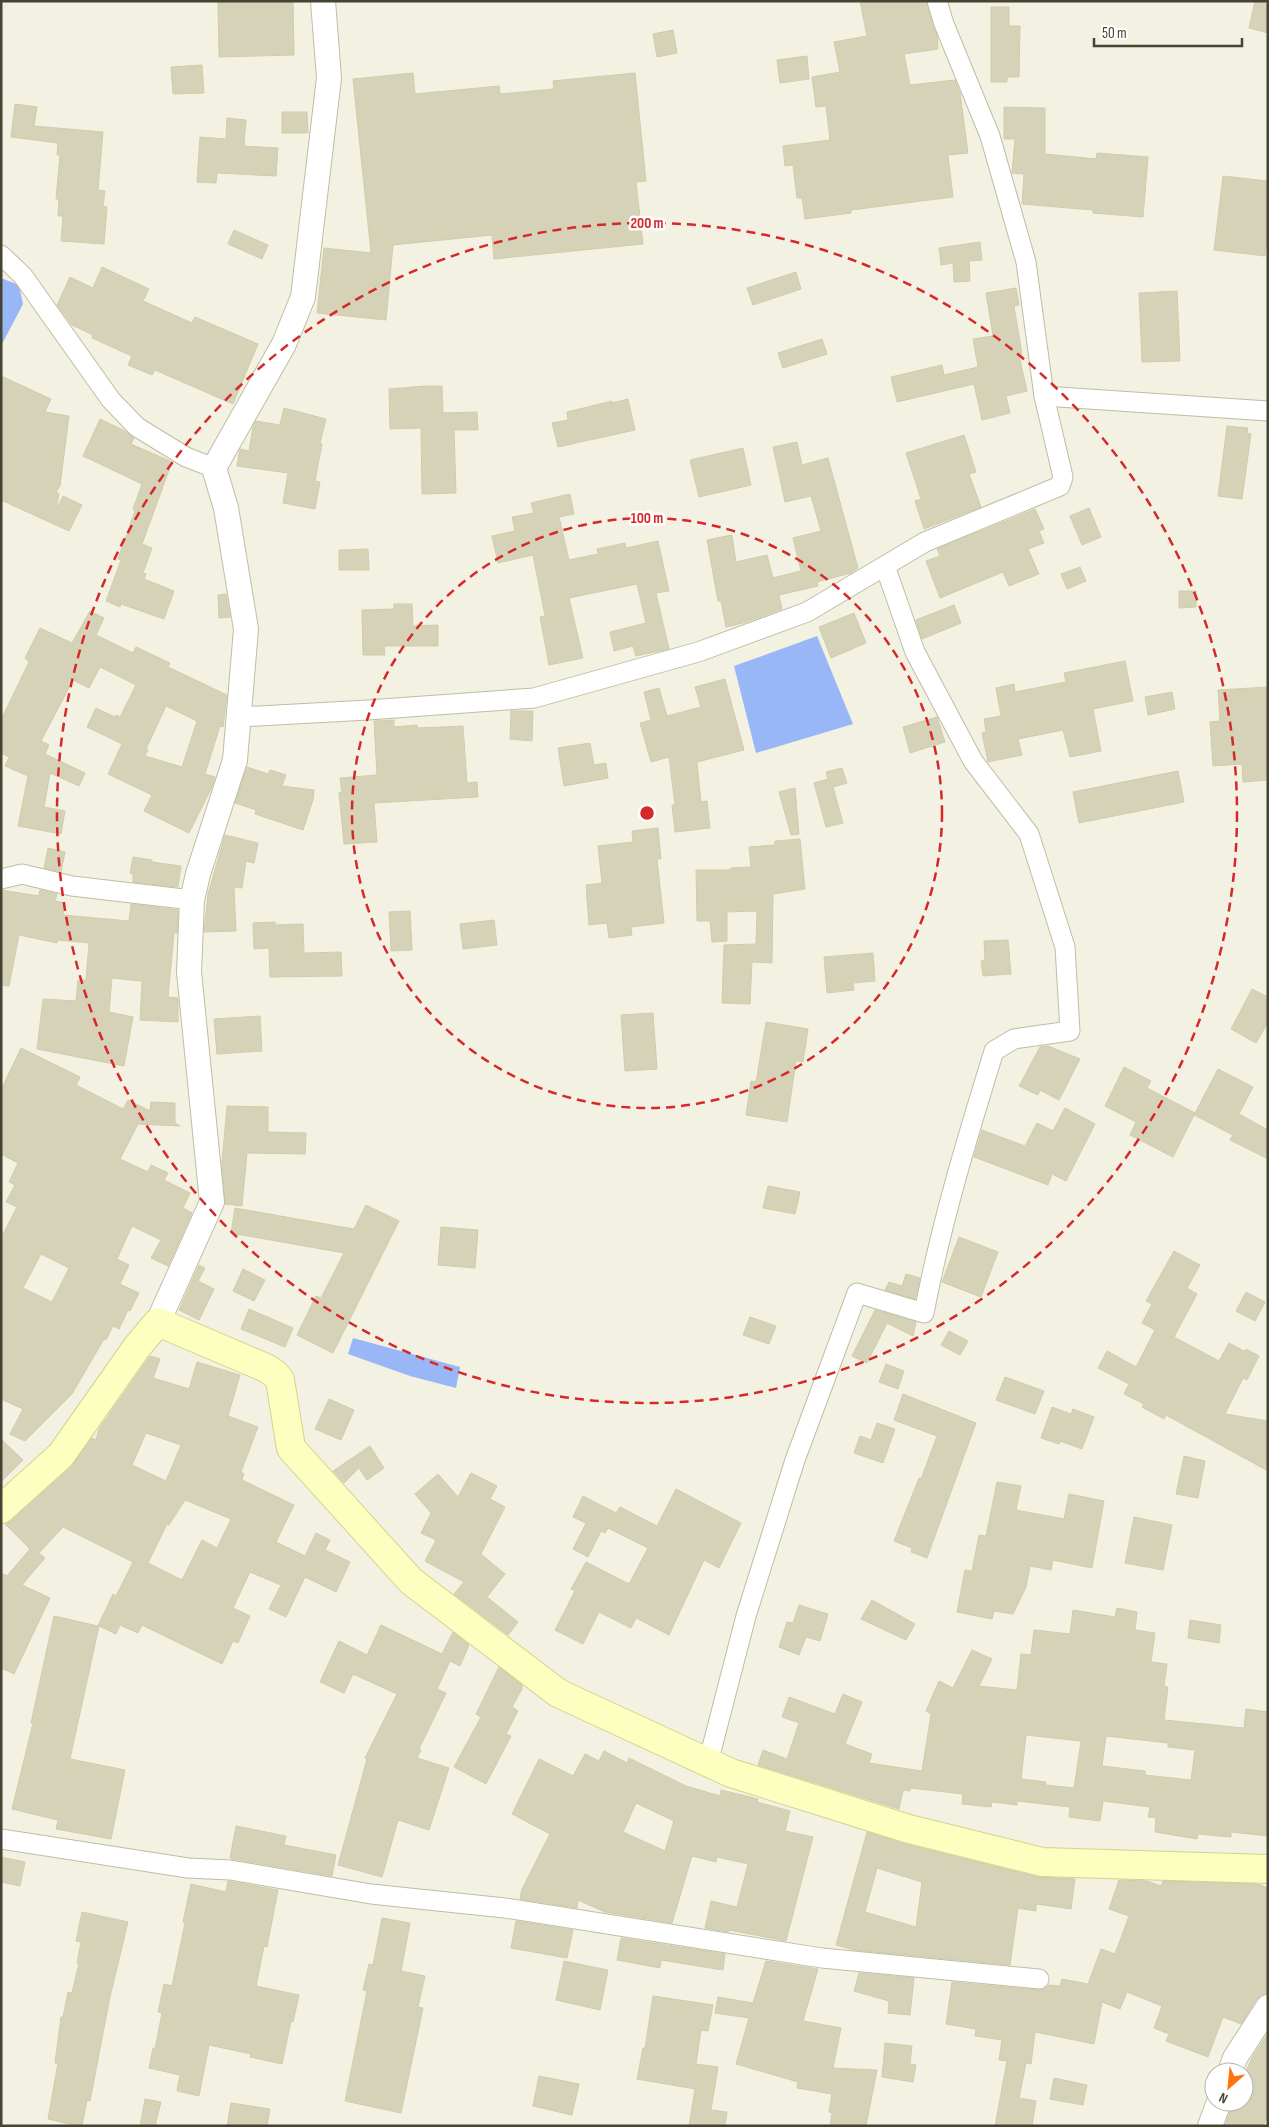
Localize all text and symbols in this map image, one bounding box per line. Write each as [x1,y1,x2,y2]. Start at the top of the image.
scale bar [1094,15,1242,47]
text: 50 m [1102,24,1127,43]
text: 200 m [630,214,664,233]
text: 100 m [631,509,663,528]
centre of rings [638,804,656,822]
north arrow [1204,2062,1254,2112]
text: N [1216,2089,1231,2107]

